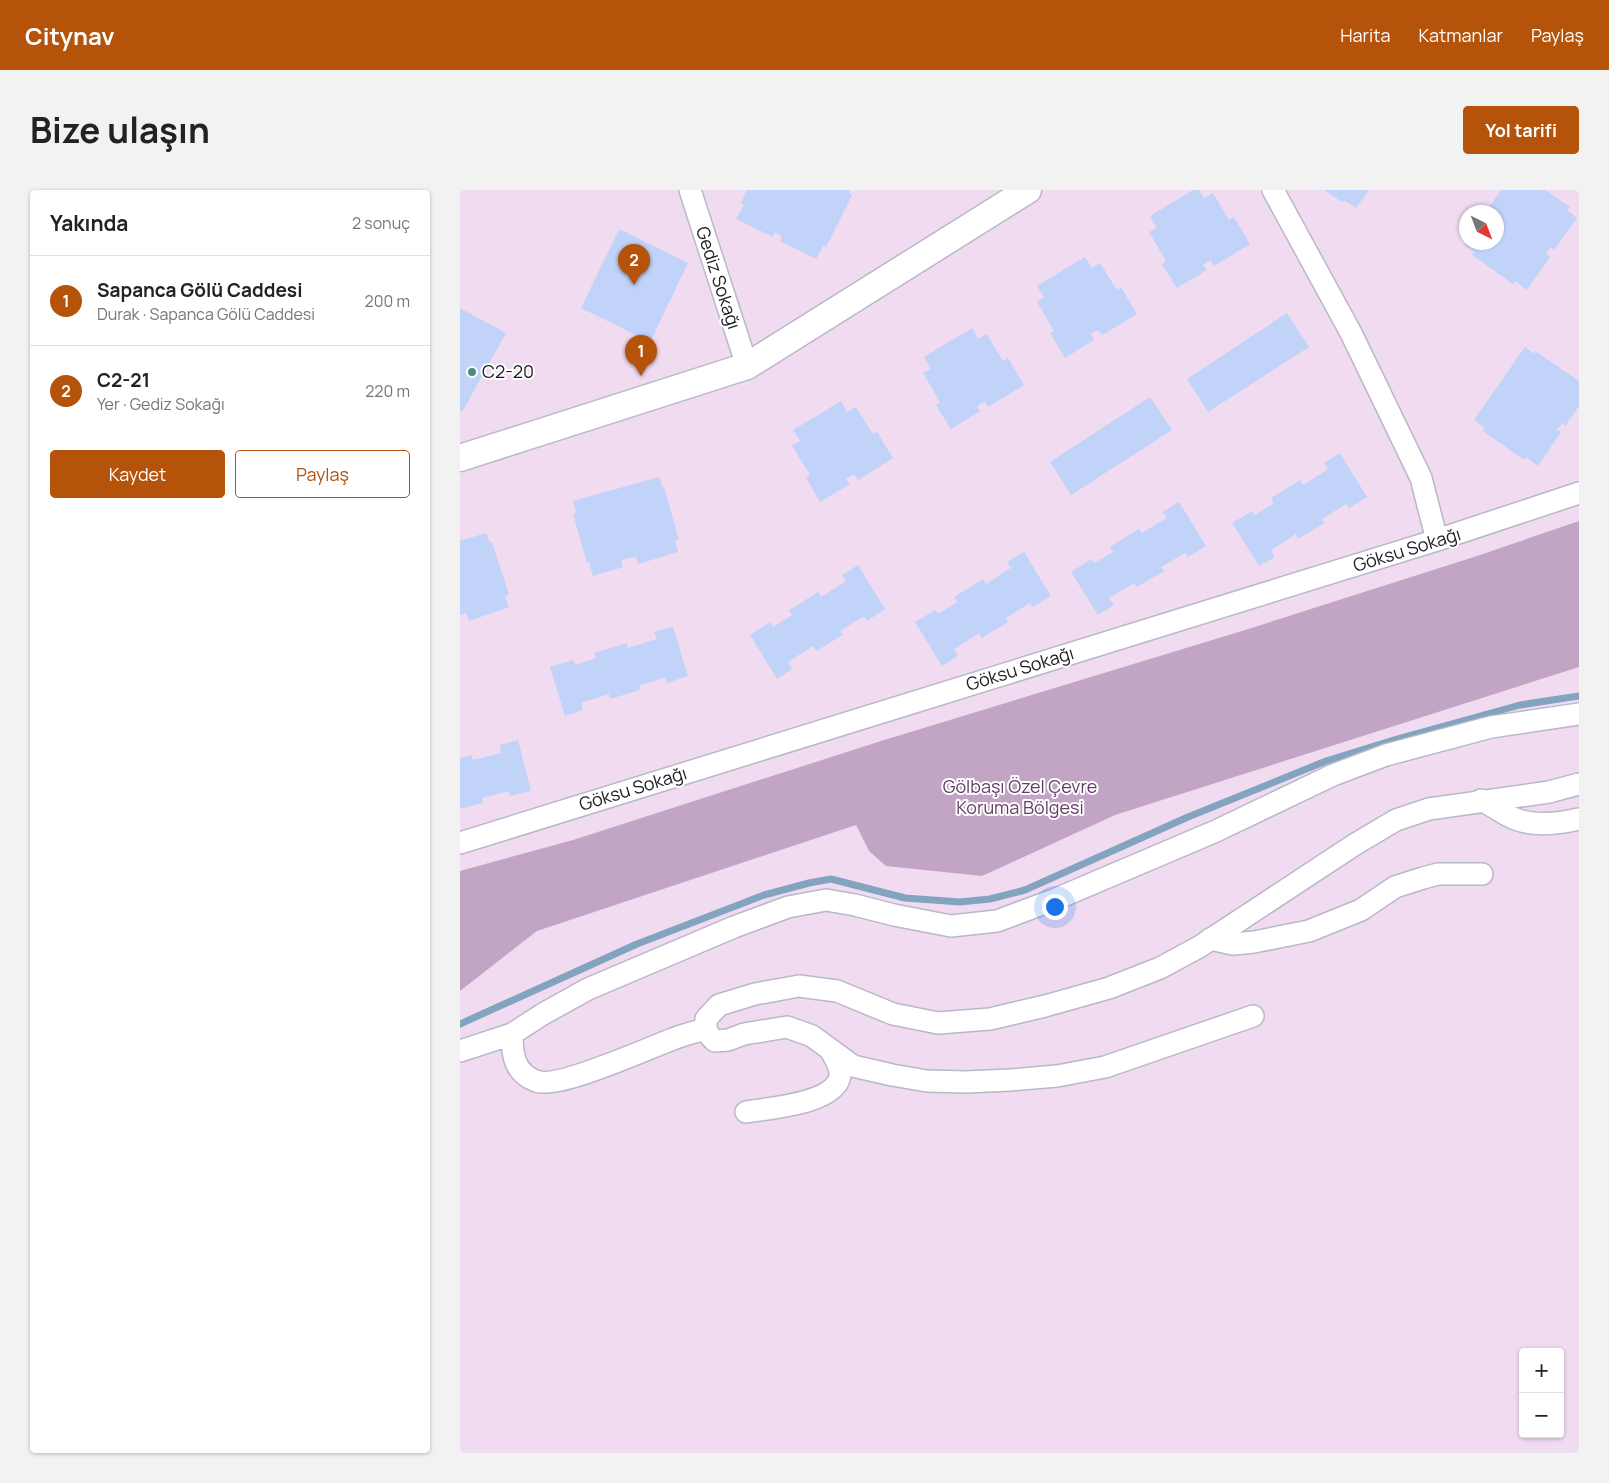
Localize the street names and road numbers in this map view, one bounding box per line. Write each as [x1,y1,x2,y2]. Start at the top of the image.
street label: Gediz Sokağı [691,223,747,332]
street label: Göksu Sokağı [1350,521,1463,577]
street label: Göksu Sokağı [963,640,1076,696]
street label: Göksu Sokağı [576,760,689,816]

